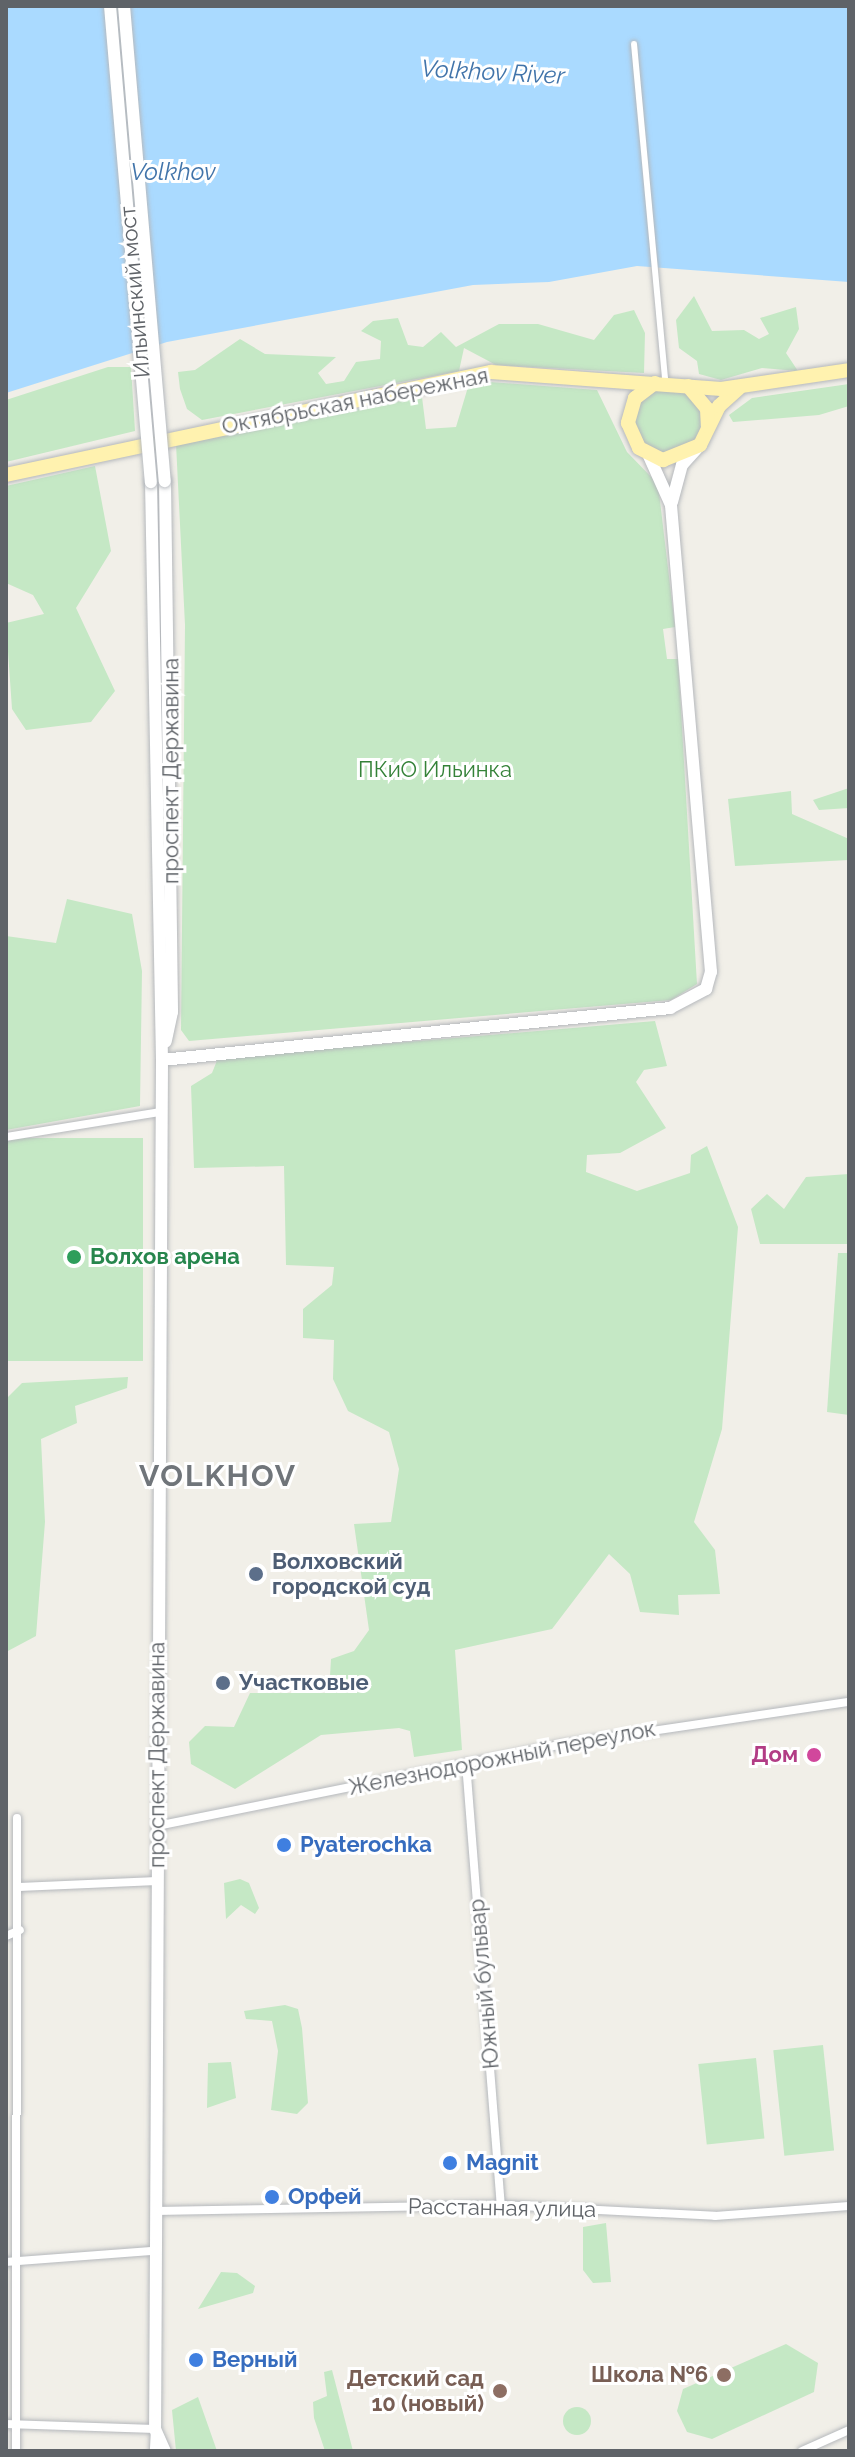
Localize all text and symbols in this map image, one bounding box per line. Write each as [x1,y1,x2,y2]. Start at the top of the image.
water label: Volkhov River [420,54,566,90]
water label: Volkhov [130,158,216,186]
street label: Ильинский мост [114,205,156,379]
street label: Октябрьская набережная [220,362,490,440]
street label: проспект Державина [158,658,184,884]
park label: ПКиО Ильинка [358,757,512,783]
place label: Волхов арена [90,1244,240,1270]
marker: Волхов арена [65,1248,83,1266]
district label: VOLKHOV [139,1458,297,1494]
place label: Волховский городской суд [272,1548,430,1600]
marker: Волховский городской суд [247,1565,265,1583]
street label: проспект Державина [144,1642,170,1868]
place label: Участковые [239,1670,369,1696]
marker: Участковые [214,1674,232,1692]
street label: Железнодорожный переулок [346,1715,658,1801]
place label: Дом [751,1742,798,1768]
marker: Дом [805,1746,823,1764]
place label: Pyaterochka [300,1832,432,1858]
marker: Pyaterochka [275,1836,293,1854]
street label: Южный бульвар [463,1898,505,2070]
place label: Magnit [466,2150,539,2176]
marker: Magnit [441,2154,459,2172]
place label: Орфей [288,2184,362,2210]
marker: Орфей [263,2188,281,2206]
street label: Расстанная улица [407,2193,597,2223]
place label: Верный [212,2347,298,2373]
marker: Верный [187,2351,205,2369]
place label: Школа №6 [591,2362,708,2388]
place label: Детский сад 10 (новый) [346,2365,484,2416]
marker: Школа №6 [715,2366,733,2384]
marker: Детский сад 10 (новый) [491,2382,509,2400]

